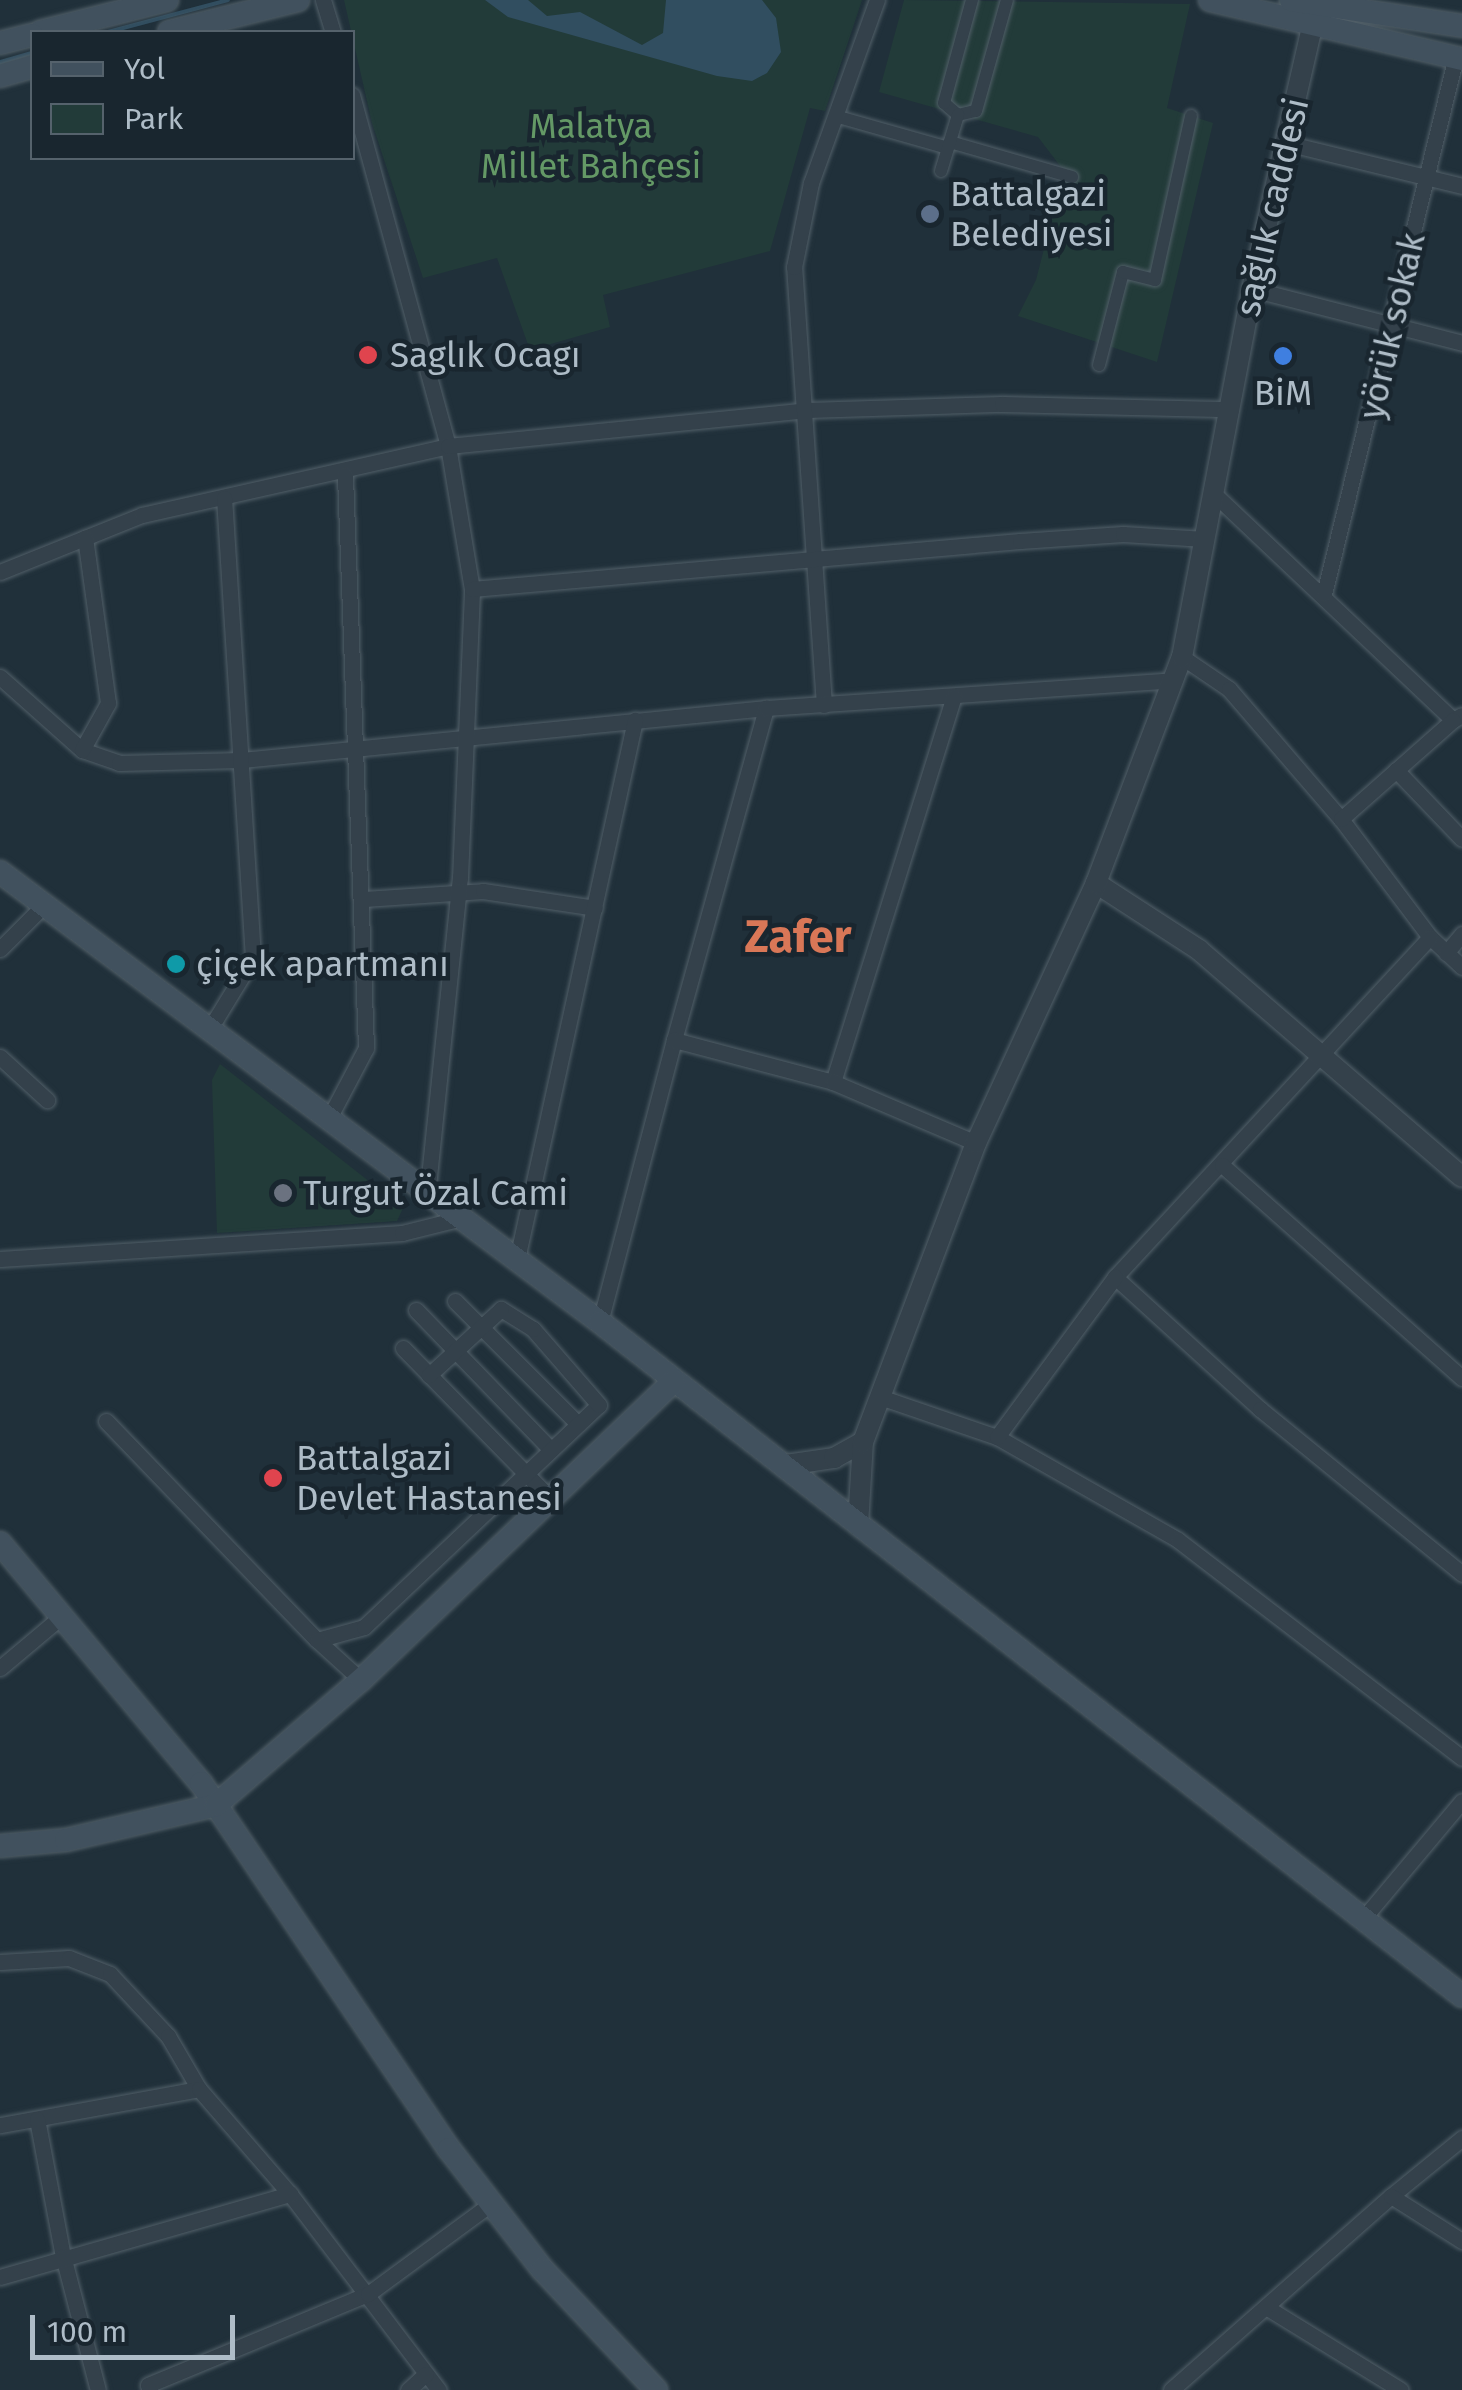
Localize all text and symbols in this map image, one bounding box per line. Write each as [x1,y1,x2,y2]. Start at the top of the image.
legend [30,30,355,160]
text: Yol [124,51,165,87]
street label: sağlık caddesi [1226,94,1318,320]
text: Park [124,101,183,137]
park label: Malatya Millet Bahçesi [481,105,701,187]
place label: Battalgazi Belediyesi [950,173,1113,255]
marker: Battalgazi Belediyesi [919,203,941,225]
street label: yörük sokak [1350,229,1434,423]
place label: Saglık Ocagı [390,334,581,376]
marker: Saglık Ocagı [355,342,381,368]
marker: BiM [1272,345,1294,367]
place label: BiM [1254,372,1312,414]
district label: Zafer [744,911,852,965]
place label: çiçek apartmanı [196,943,449,985]
marker: çiçek apartmanı [165,953,187,975]
place label: Turgut Özal Cami [303,1172,568,1214]
marker: Turgut Özal Cami [272,1182,294,1204]
place label: Battalgazi Devlet Hastanesi [296,1437,562,1519]
marker: Battalgazi Devlet Hastanesi [260,1465,286,1491]
scale bar [35,2295,240,2357]
text: 100 m [47,2314,127,2350]

